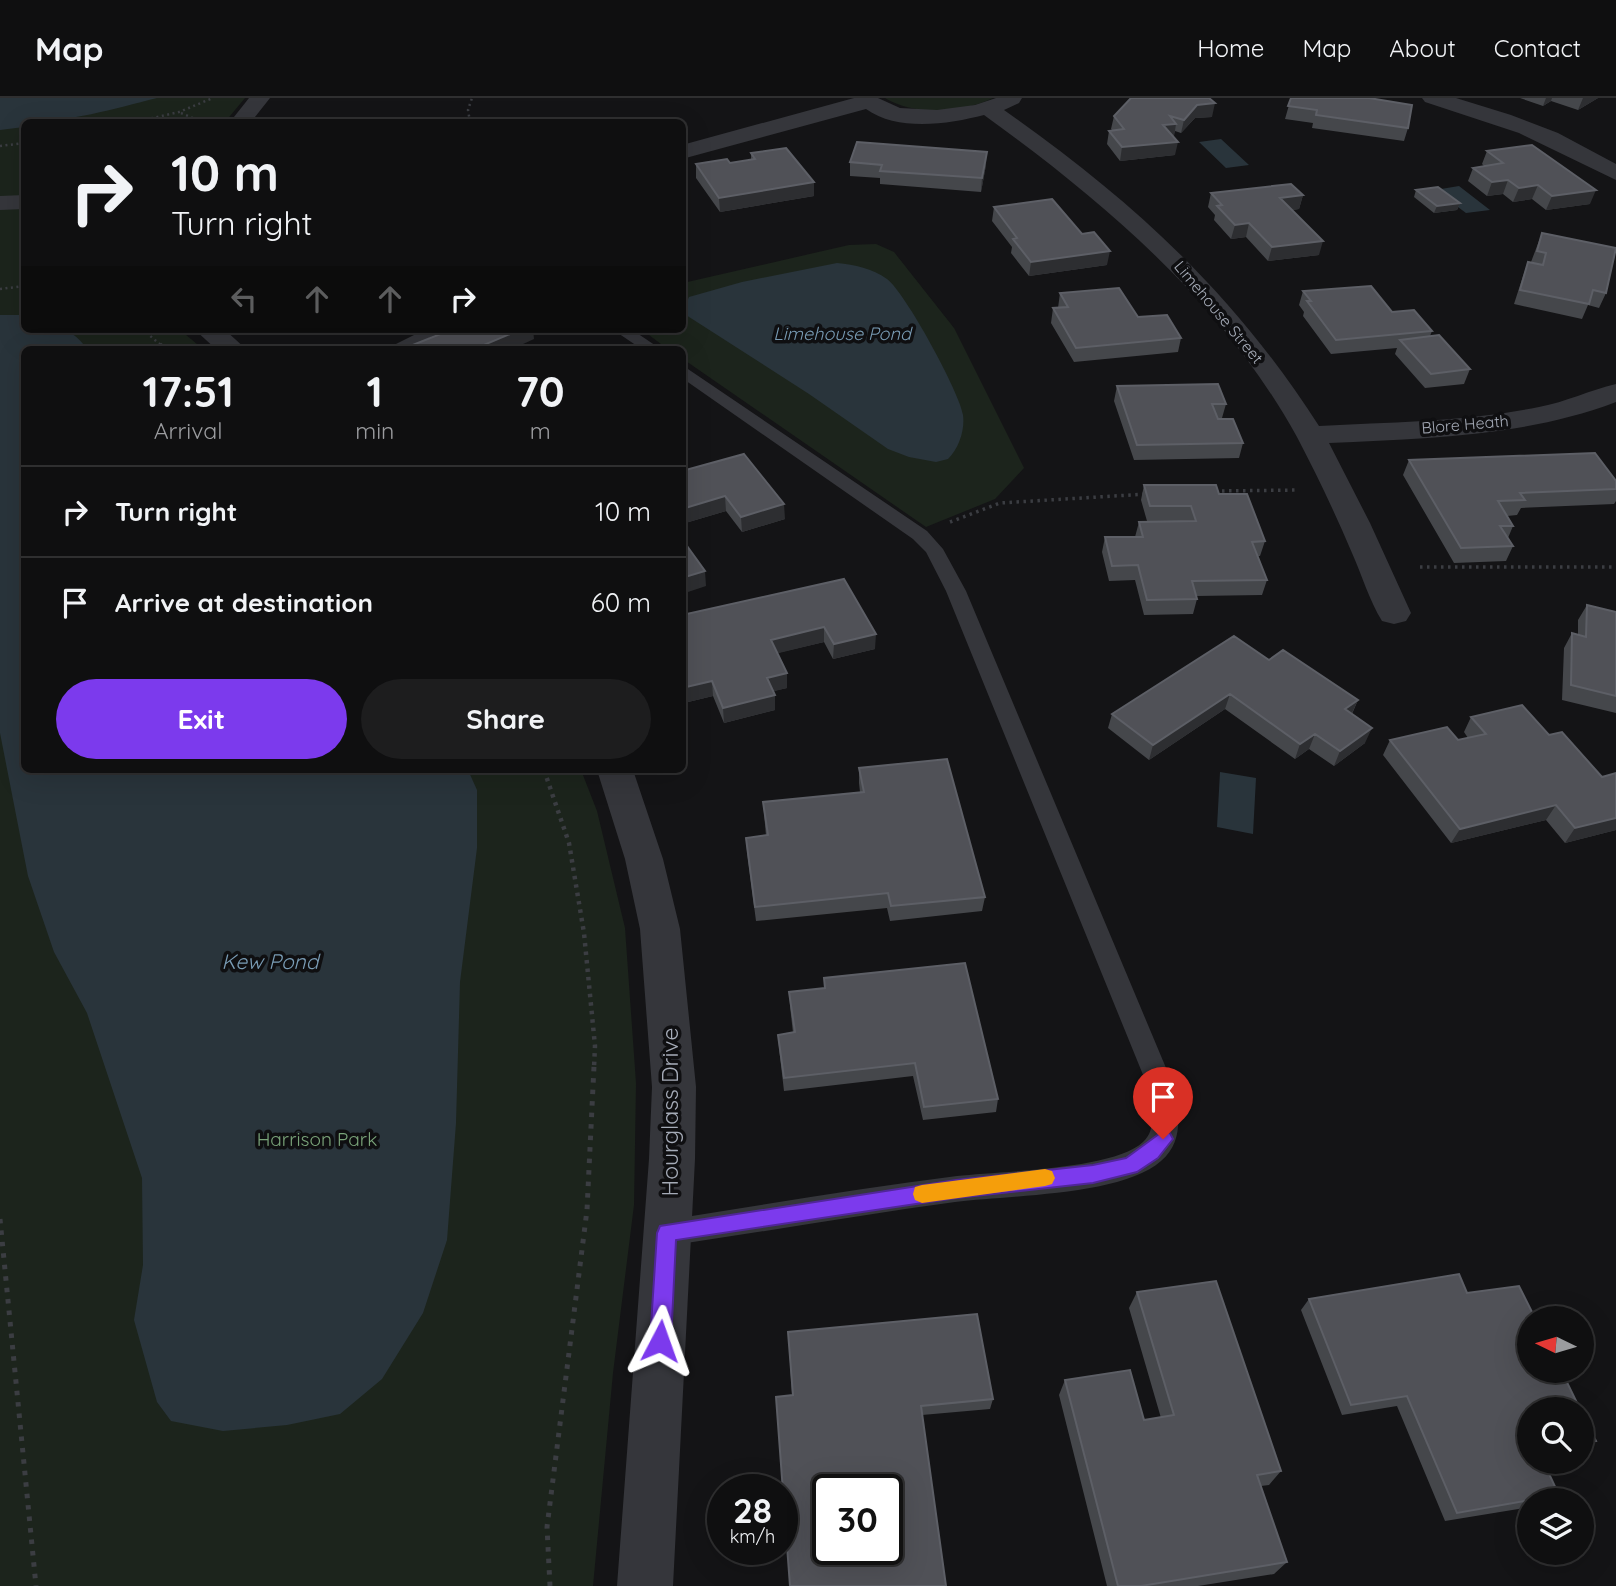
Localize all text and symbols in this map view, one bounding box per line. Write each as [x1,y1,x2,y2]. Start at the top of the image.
text: Map [35,28,103,69]
text: Home [1197,33,1264,63]
text: Map [1302,33,1351,63]
text: About [1389,33,1456,63]
text: Contact [1494,33,1581,63]
text: 10 m [171,142,279,203]
icon: right [56,147,147,238]
text: Turn right [171,203,312,243]
street label: Limehouse Street [1170,257,1268,367]
icon: left [225,280,263,318]
icon: ahead [298,280,336,318]
icon: ahead [371,280,409,318]
icon: right [444,280,482,318]
water label: Limehouse Pond [773,322,913,345]
text: 17:51 [142,365,234,418]
text: 1 [367,365,383,418]
text: 70 [516,365,565,418]
street label: Blore Heath [1420,410,1510,438]
text: Arrival [154,416,223,445]
text: min [355,416,394,445]
text: m [530,416,551,445]
icon: right [56,493,94,531]
text: Turn right [115,495,237,528]
text: 10 m [595,495,651,528]
icon: arrive [56,584,94,622]
text: Arrive at destination [115,586,373,619]
text: 60 m [591,586,651,619]
button: Exit [56,679,347,759]
button: Share [361,679,651,759]
water label: Kew Pond [222,948,321,974]
street label: Hourglass Drive [655,1028,684,1196]
pin [1133,1067,1193,1139]
icon: arrive [1144,1078,1182,1116]
park label: Harrison Park [257,1127,377,1151]
position arrow [623,1304,697,1378]
north arrow [1517,1306,1594,1382]
map controls [1517,1306,1594,1565]
button: search [1517,1397,1594,1474]
speed limit sign: 30 [812,1474,903,1565]
text: 28 [733,1488,772,1532]
button: layers [1517,1488,1594,1565]
text: km/h [730,1525,775,1548]

